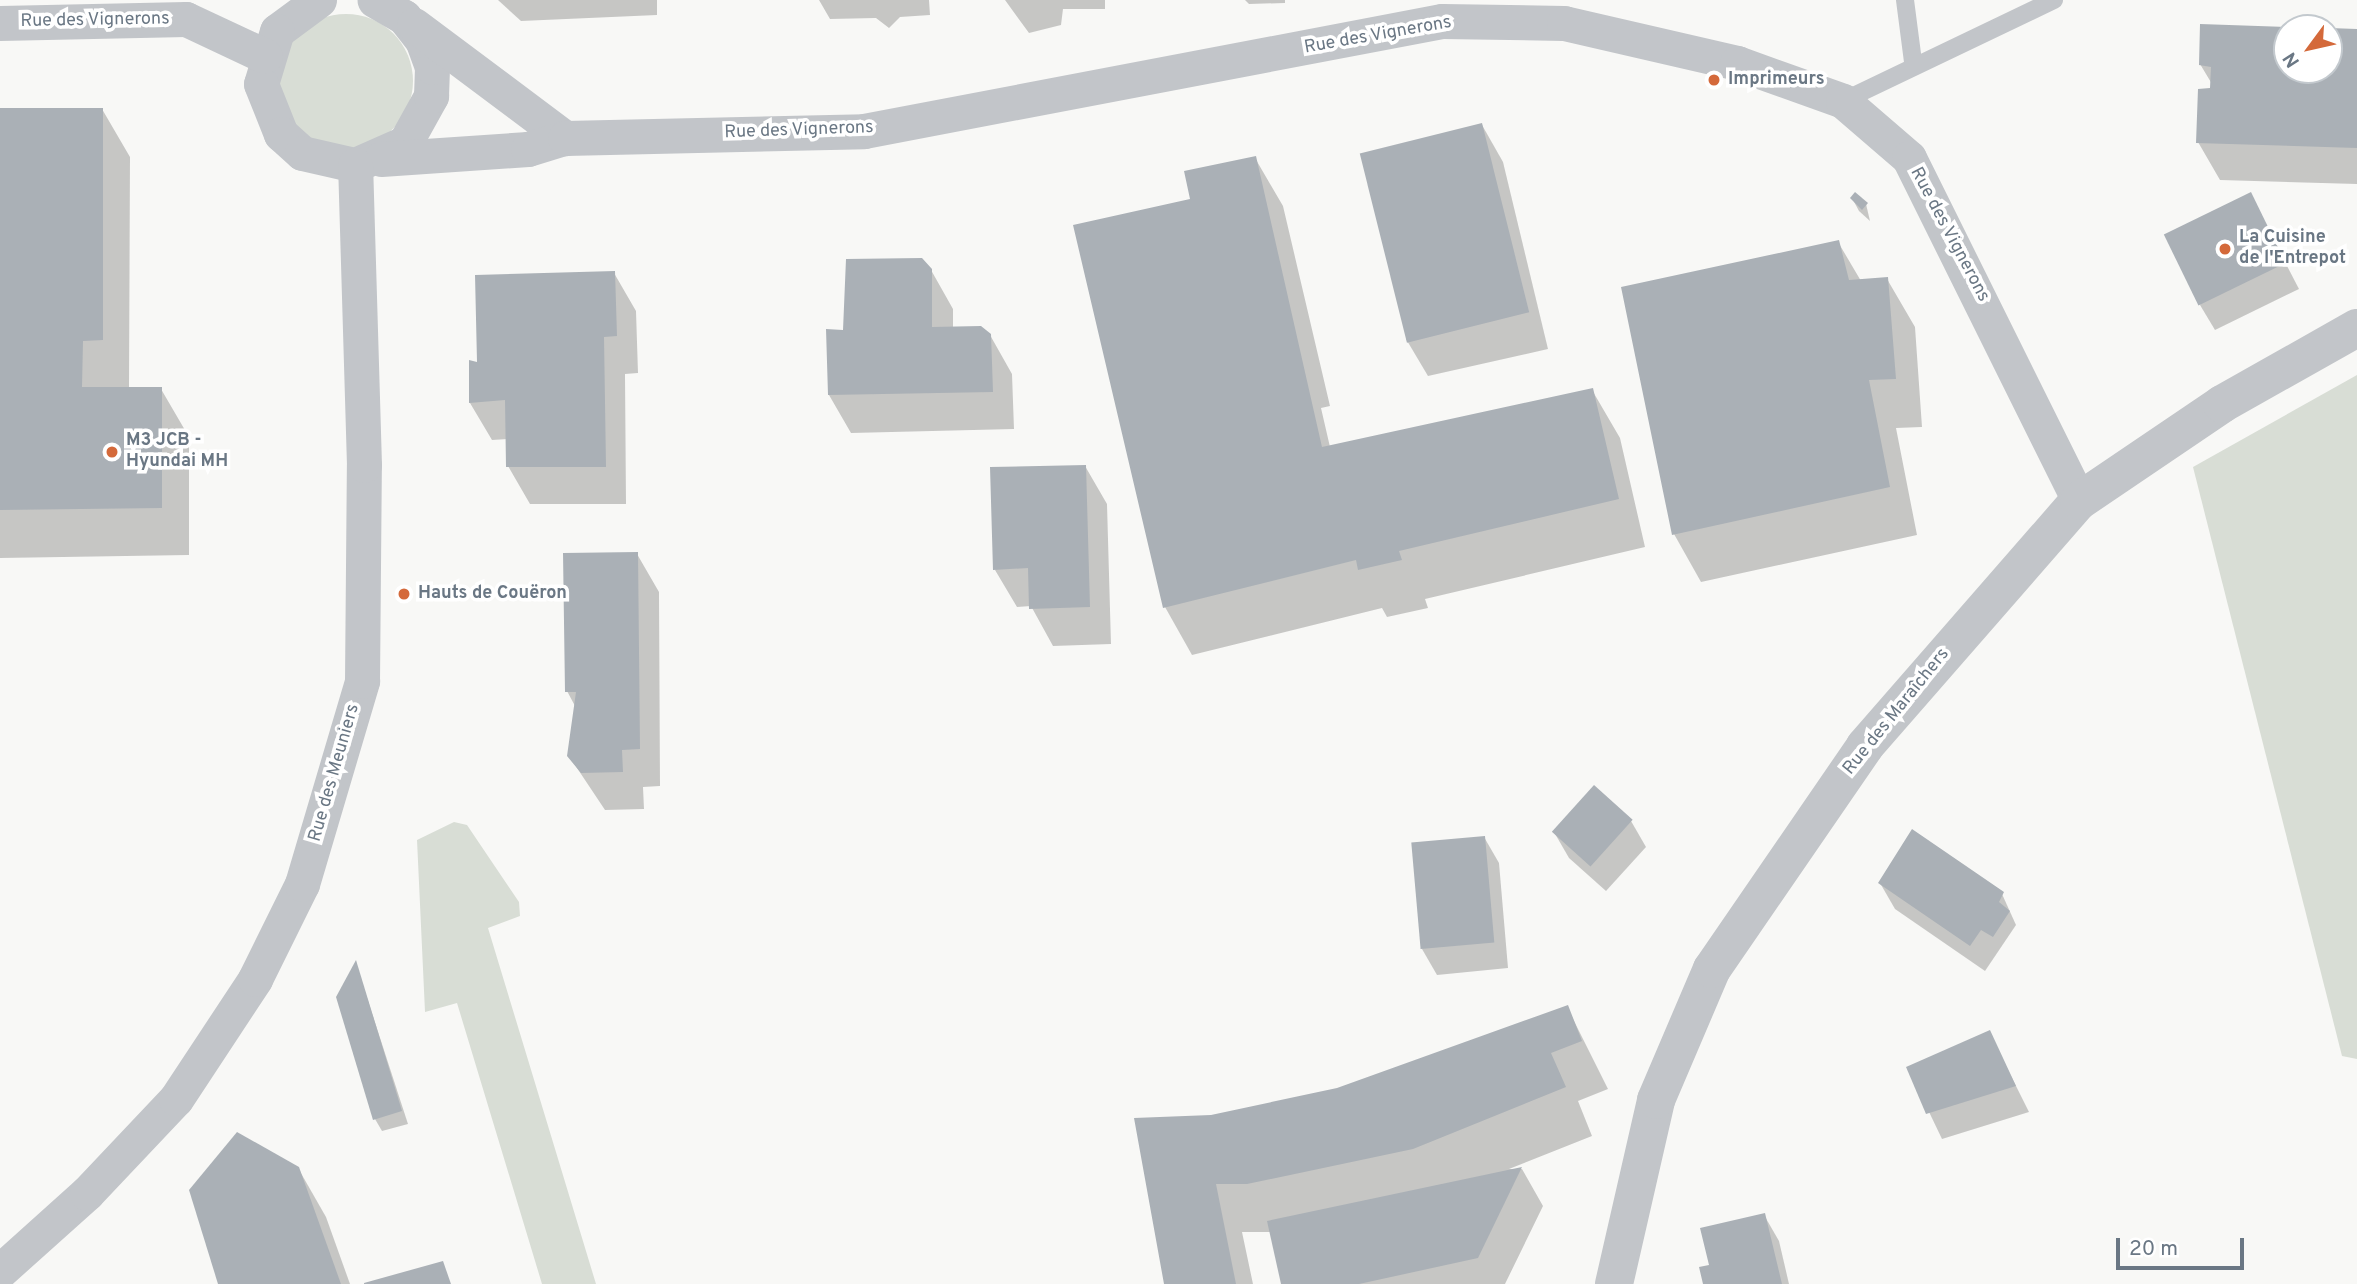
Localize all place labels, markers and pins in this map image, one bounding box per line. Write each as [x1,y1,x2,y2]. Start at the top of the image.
place label: Imprimeurs [1728,69,1825,91]
marker: Imprimeurs [1706,72,1722,88]
place label: La Cuisine de l'Entrepot [2239,228,2346,270]
marker: La Cuisine de l'Entrepot [2217,241,2233,257]
place label: M3 JCB - Hyundai MH [126,431,228,474]
marker: M3 JCB - Hyundai MH [104,444,120,460]
place label: Hauts de Couëron [418,583,567,605]
marker: Hauts de Couëron [396,586,412,602]

